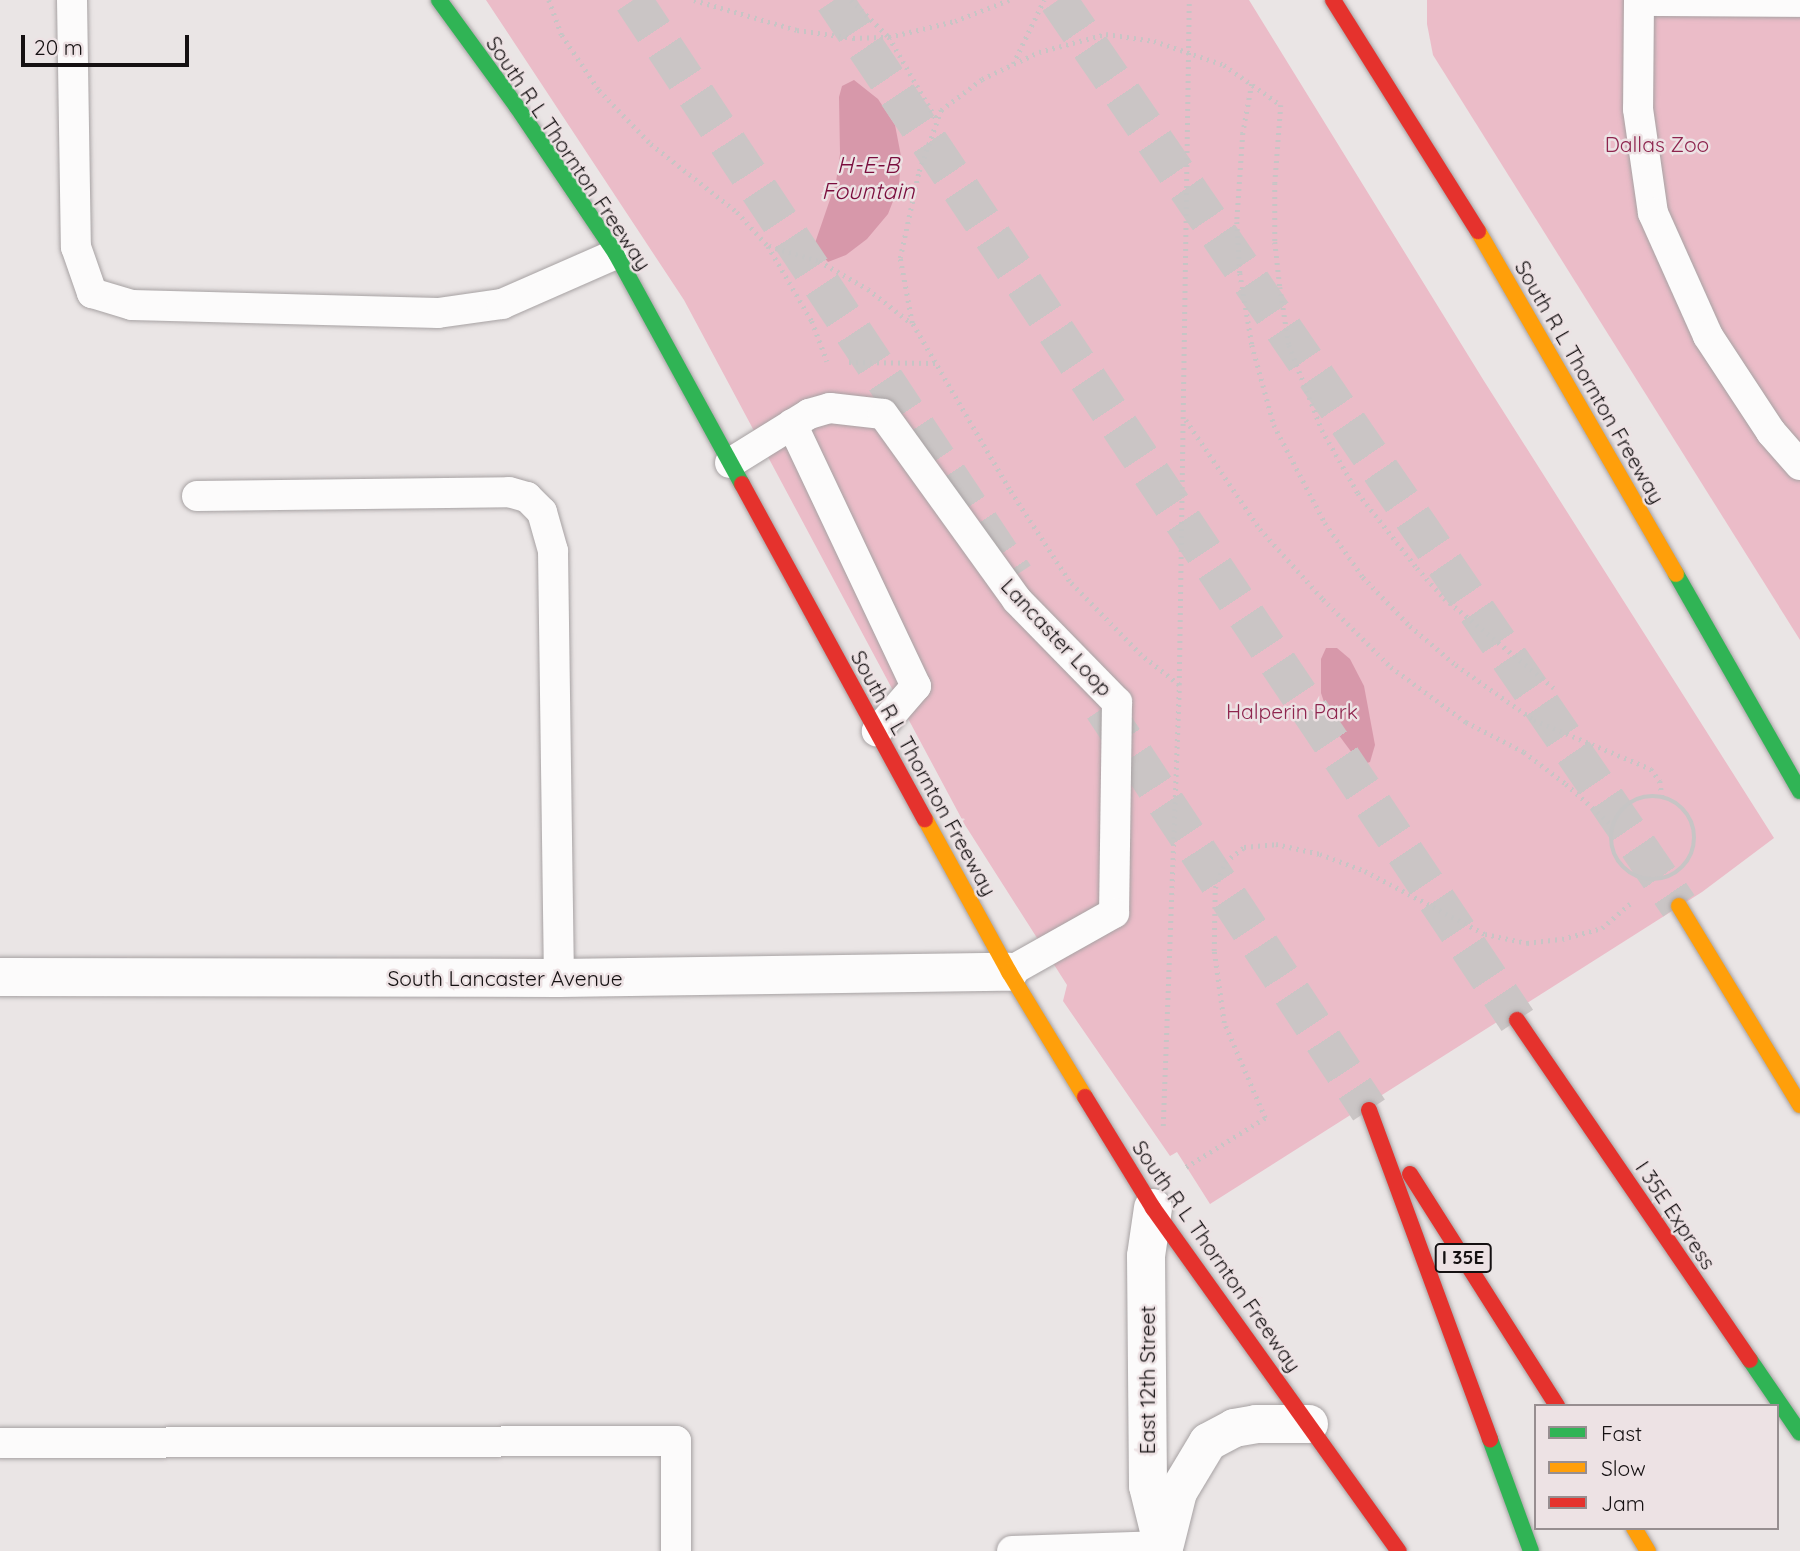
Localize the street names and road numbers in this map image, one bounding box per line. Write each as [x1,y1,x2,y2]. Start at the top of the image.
street label: South R L Thornton Freeway [481,31,657,275]
street label: South R L Thornton Freeway [1510,256,1670,508]
street label: Lancaster Loop [996,573,1118,701]
street label: South R L Thornton Freeway [846,646,1002,900]
street label: South Lancaster Avenue [387,965,623,991]
street label: South R L Thornton Freeway [1127,1135,1307,1377]
street label: I 35E Express [1631,1156,1721,1274]
road number: I 35E [1433,1242,1493,1274]
street label: East 12th Street [1134,1306,1160,1454]

